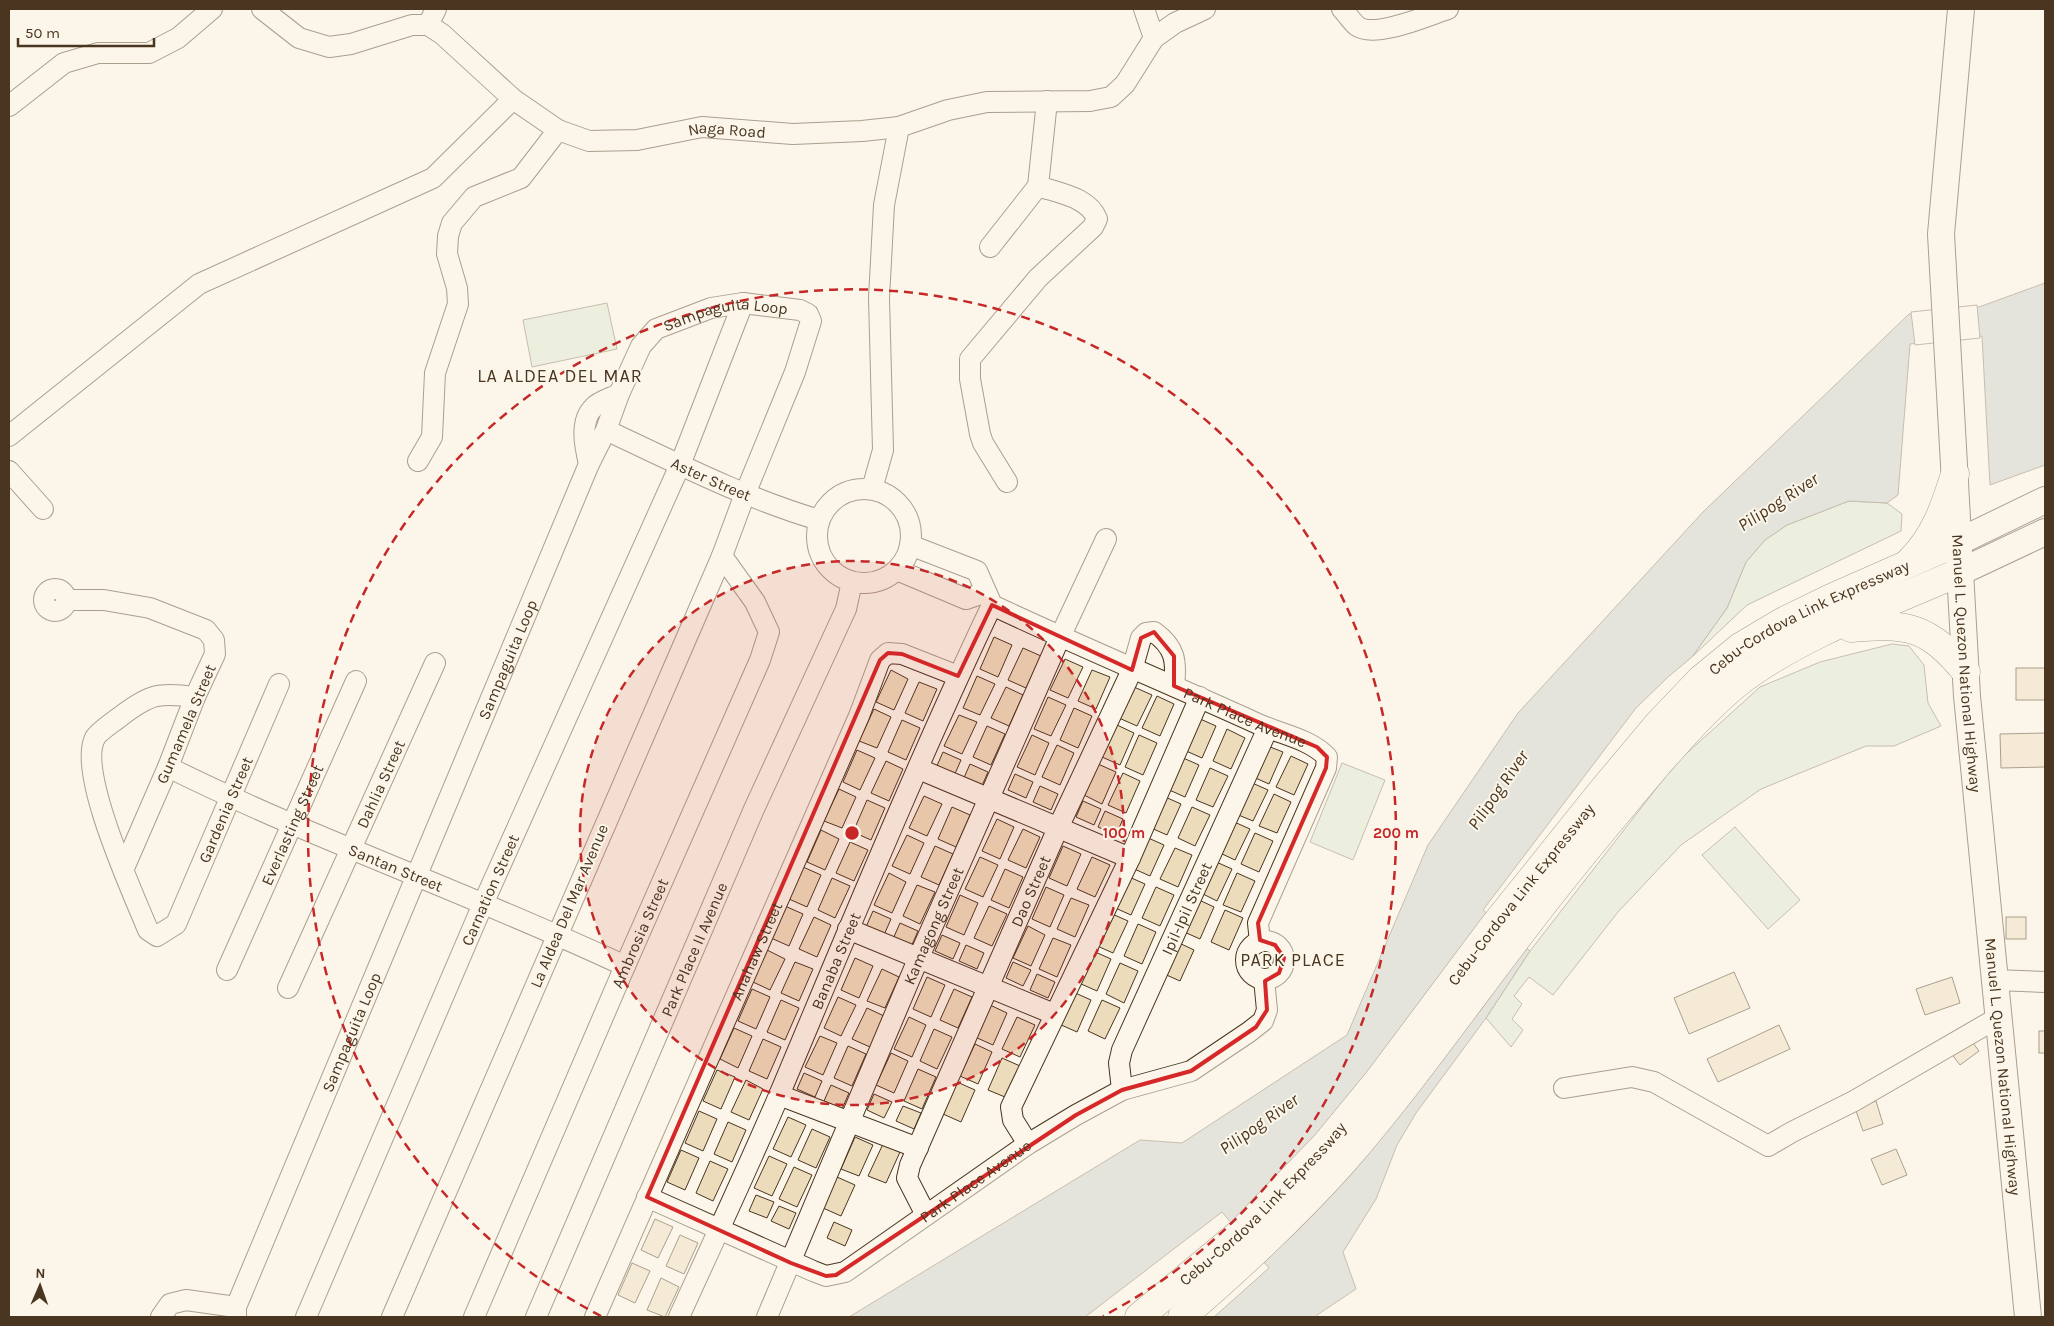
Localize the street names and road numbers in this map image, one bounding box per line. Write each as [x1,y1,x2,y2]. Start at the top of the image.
street label: Naga Road [686,117,767,141]
street label: Sampaguita Loop [660,293,789,335]
street label: Aster Street [668,453,754,505]
street label: Manuel L. Quezon National Highway [1948,534,1986,794]
street label: Cebu-Cordova Link Expressway [1704,555,1912,679]
street label: Sampaguita Loop [474,597,541,722]
street label: Gumamela Street [152,661,220,787]
street label: Park Place Avenue [1181,683,1310,751]
street label: Dahlia Street [352,737,409,831]
street label: Gardenia Street [194,754,256,866]
street label: Everlasting Street [257,762,327,888]
street label: Cebu-Cordova Link Expressway [1443,799,1598,989]
street label: La Aldea Del Mar Avenue [526,821,612,991]
street label: Carnation Street [457,831,523,948]
street label: Santan Street [346,840,446,895]
street label: Dao Street [1006,853,1054,930]
street label: Ipil-Ipil Street [1157,859,1215,958]
street label: Kamagong Street [899,864,967,987]
street label: Ambrosia Street [607,875,672,991]
street label: Park Place II Avenue [657,879,731,1019]
street label: Anahaw Street [726,899,786,1003]
street label: Banaba Street [807,909,864,1012]
street label: Manuel L. Quezon National Highway [1981,937,2026,1197]
street label: Sampaguita Loop [317,969,385,1095]
street label: Cebu-Cordova Link Expressway [1175,1118,1350,1289]
street label: Park Place Avenue [916,1135,1035,1226]

